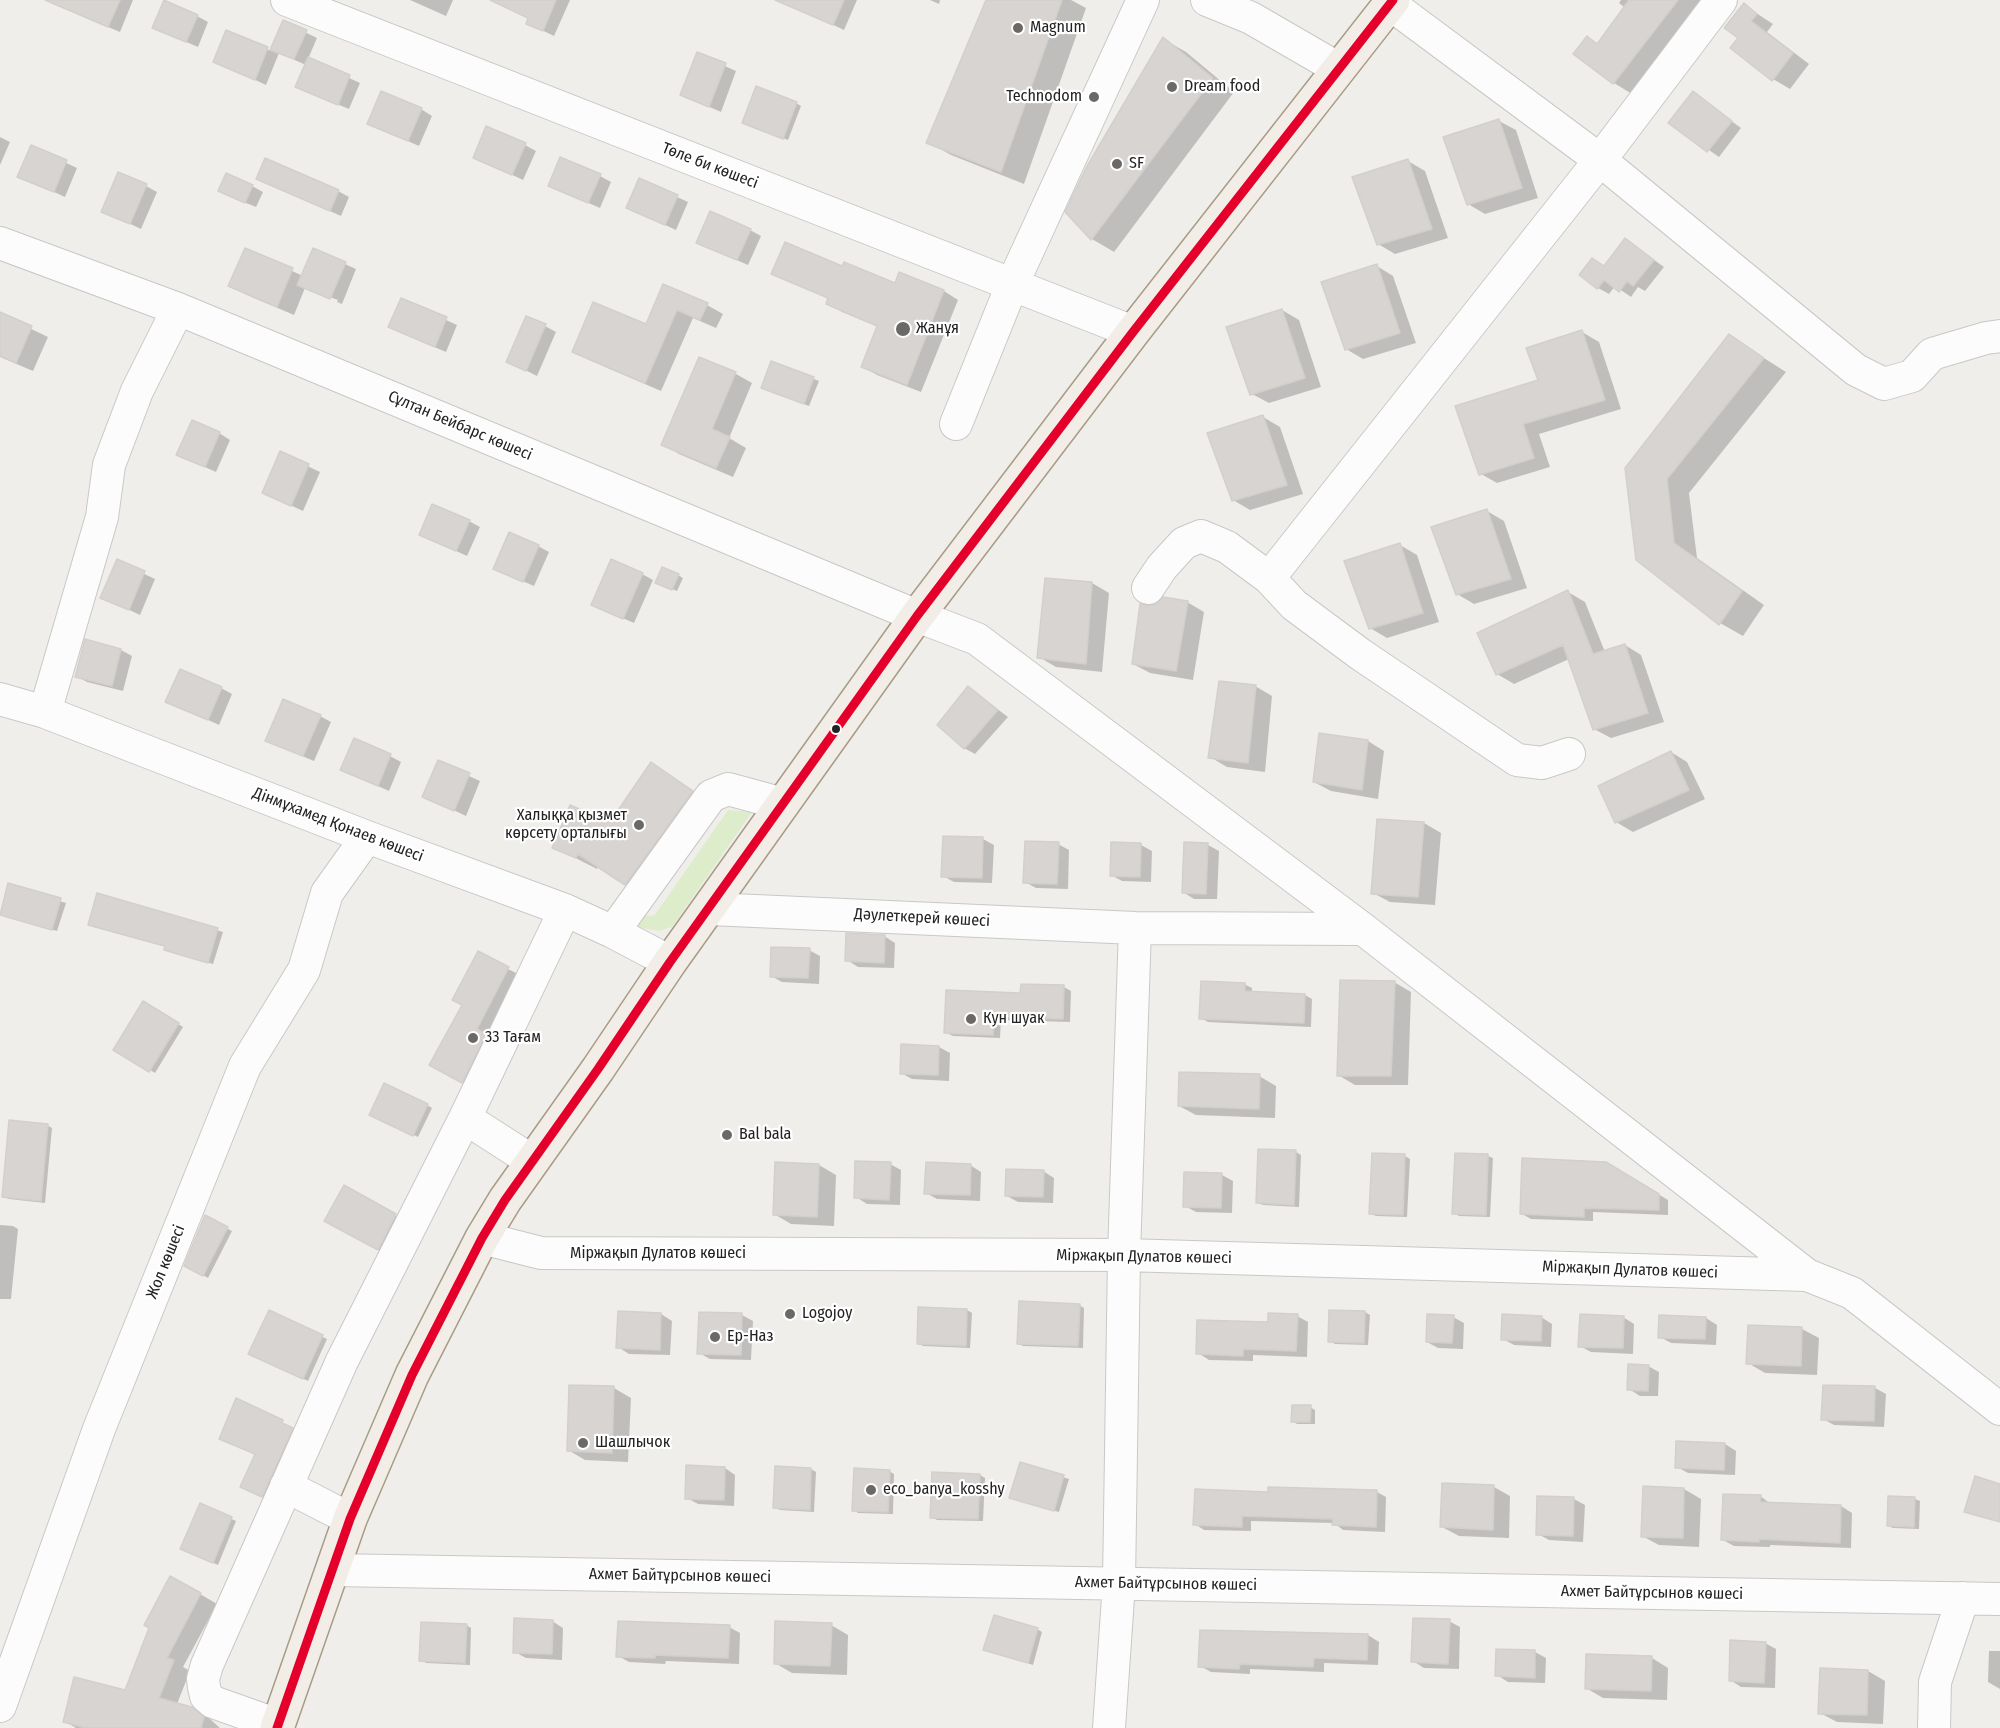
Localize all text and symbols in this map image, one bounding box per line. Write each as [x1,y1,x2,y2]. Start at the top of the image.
place label: Magnum [1030,18,1086,38]
marker: Magnum [1011,21,1025,35]
place label: Dream food [1184,77,1260,97]
marker: Dream food [1165,80,1179,94]
place label: Technodom [1006,87,1082,107]
marker: Technodom [1087,90,1101,104]
street label: Төле би көшесі [659,139,761,193]
place label: SF [1129,154,1144,174]
marker: SF [1110,157,1124,171]
place label: Жанұя [916,319,959,339]
marker: Жанұя [894,320,912,338]
street label: Сұлтан Бейбарс көшесі [385,387,535,465]
unlabelled marker [830,723,842,735]
street label: Дінмұхамед Қонаев көшесі [250,784,426,866]
place label: Халыққа қызмет көрсету орталығы [505,806,627,844]
marker: Халыққа қызмет көрсету орталығы [632,818,646,832]
street label: Дәулеткерей көшесі [854,905,990,931]
place label: Кун шуак [983,1009,1045,1029]
marker: Кун шуак [964,1012,978,1026]
place label: 33 Тағам [485,1028,541,1048]
marker: 33 Тағам [466,1031,480,1045]
place label: Bal bala [739,1125,791,1145]
marker: Bal bala [720,1128,734,1142]
street label: Жол көшесі [143,1222,189,1302]
street label: Міржақып Дулатов көшесі [570,1244,746,1264]
street label: Міржақып Дулатов көшесі [1056,1246,1232,1268]
street label: Міржақып Дулатов көшесі [1542,1257,1718,1283]
place label: Logojoy [802,1304,852,1324]
marker: Logojoy [783,1307,797,1321]
place label: Ер-Наз [727,1327,774,1347]
marker: Ер-Наз [708,1330,722,1344]
place label: Шашлычок [595,1433,670,1453]
marker: Шашлычок [576,1436,590,1450]
place label: eco_banya_kosshy [883,1480,1005,1500]
marker: eco_banya_kosshy [864,1483,878,1497]
street label: Ахмет Байтұрсынов көшесі [589,1565,771,1587]
street label: Ахмет Байтұрсынов көшесі [1075,1573,1257,1595]
street label: Ахмет Байтұрсынов көшесі [1561,1582,1743,1604]

